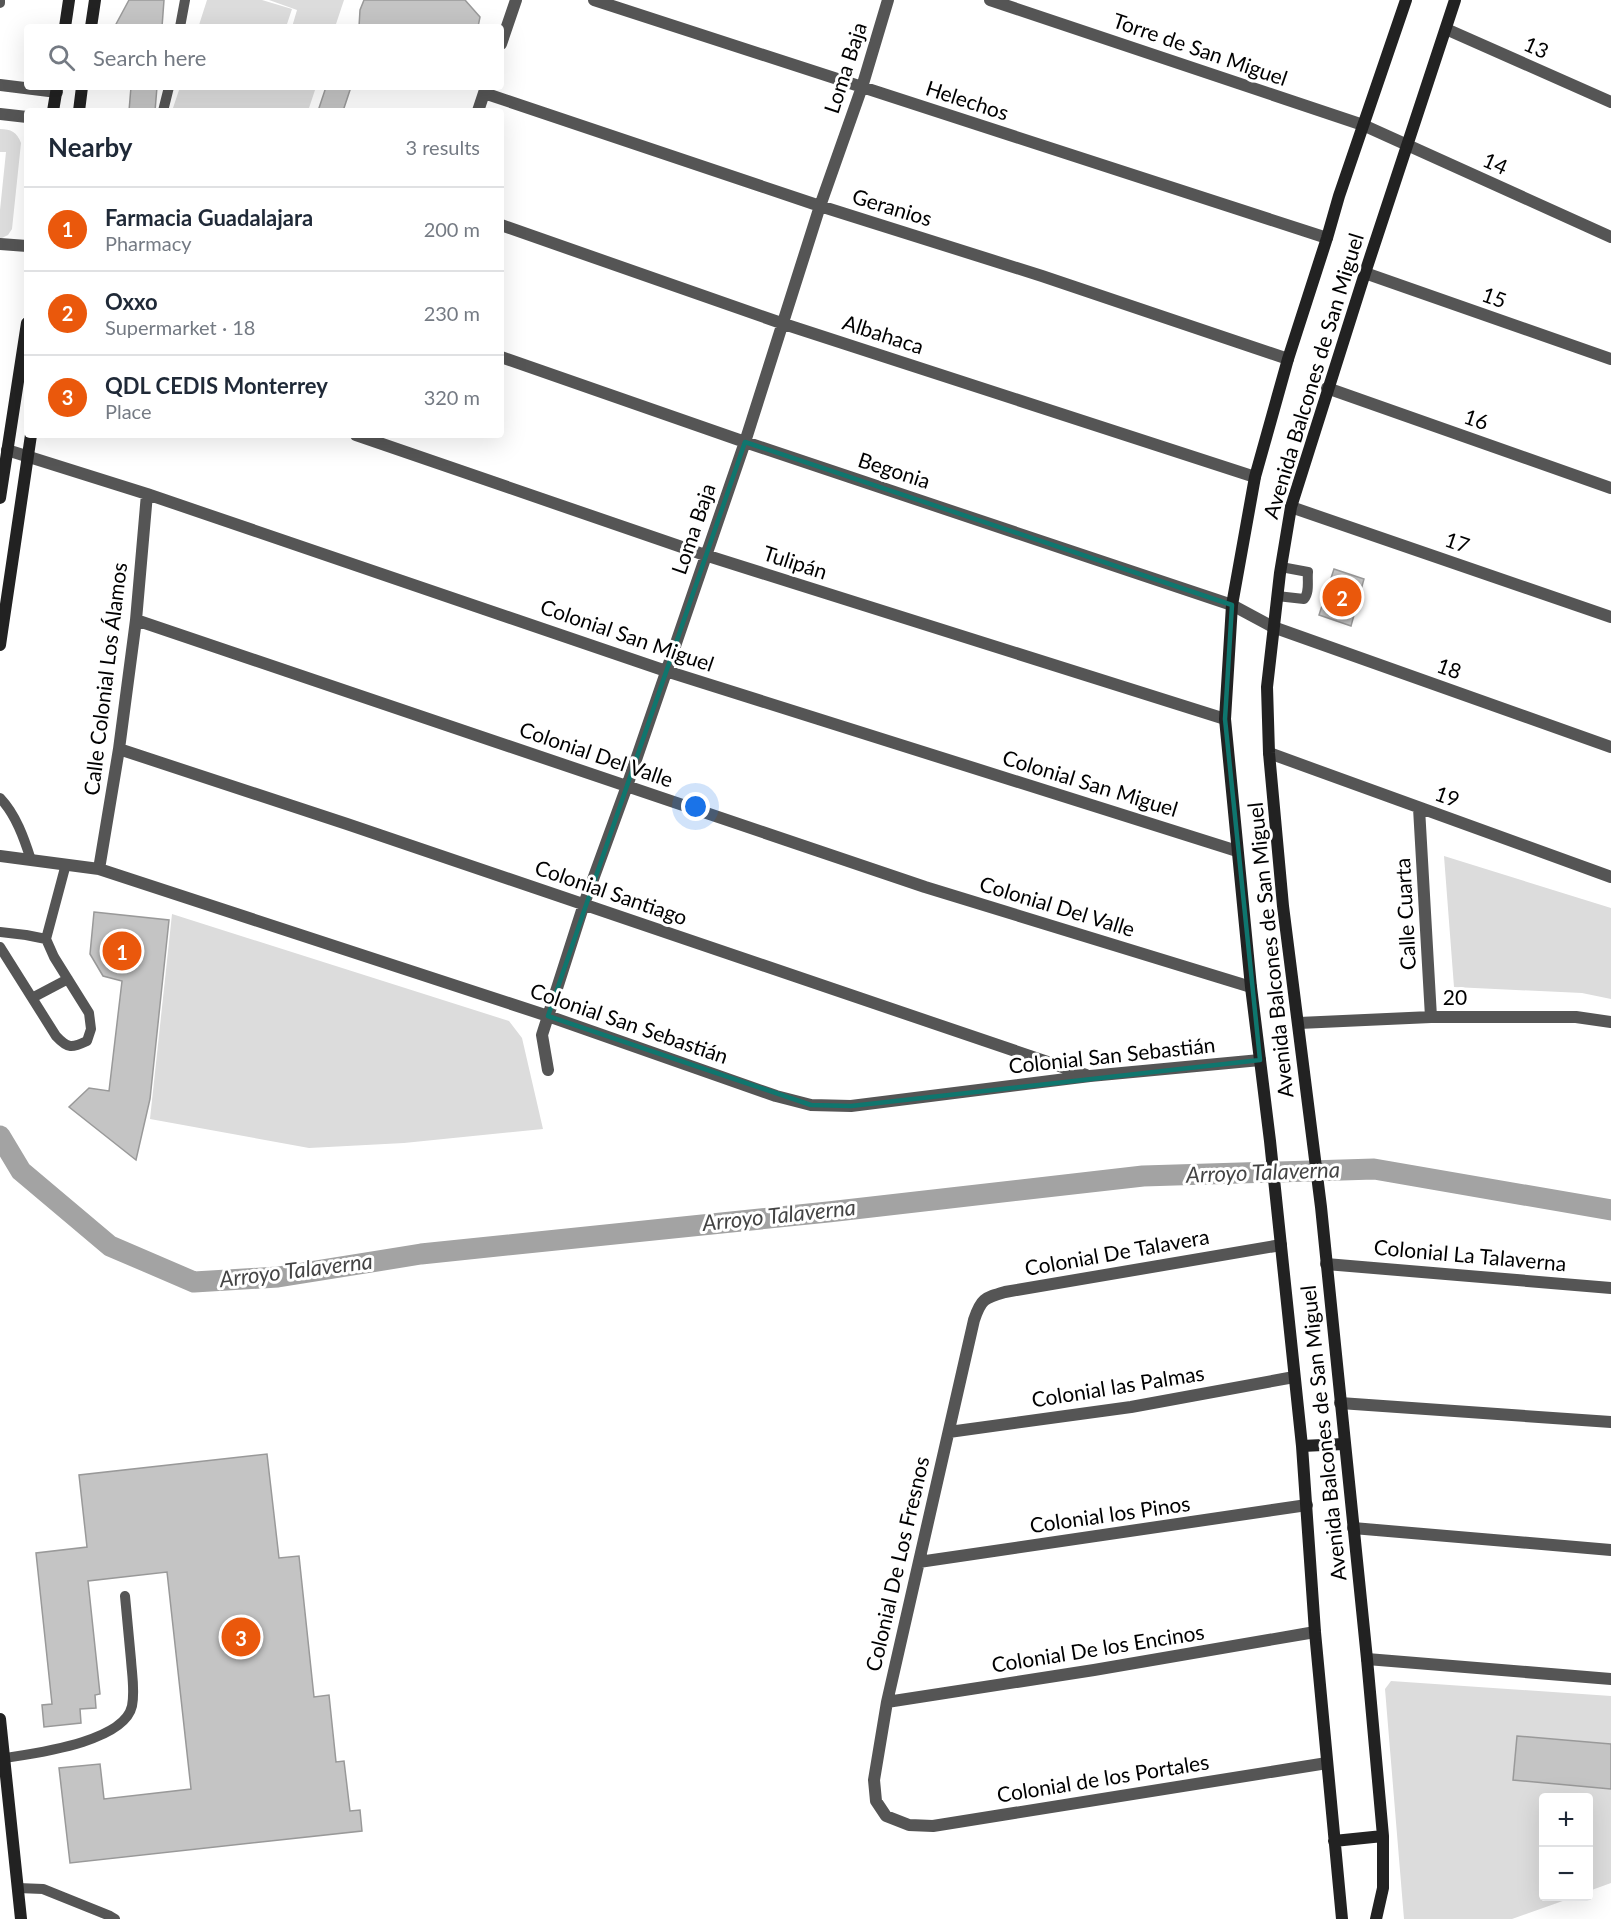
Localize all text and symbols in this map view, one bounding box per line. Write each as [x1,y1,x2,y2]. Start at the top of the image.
street label: Torre de San Miguel [1110,7,1291,90]
street label: Loma Baja [818,19,871,116]
search box [24,24,504,90]
street label: 13 [1520,30,1553,63]
icon: search [45,41,78,74]
text: Search here [93,44,206,71]
street label: Helechos [923,74,1012,125]
text: Nearby [48,131,133,163]
text: 3 results [405,135,480,159]
street label: 14 [1479,146,1512,179]
street label: Geranios [850,183,935,231]
text: Farmacia Guadalajara [105,204,313,231]
text: 1 [62,217,73,241]
text: 200 m [424,217,480,241]
street label: Avenida Balcones de San Miguel [1257,230,1368,521]
text: Pharmacy [105,231,192,255]
street label: 15 [1479,281,1510,313]
text: Oxxo [105,288,158,315]
text: 2 [62,301,73,325]
text: 230 m [424,301,480,325]
street label: Albahaca [840,309,927,358]
text: Supermarket · 18 [105,315,255,339]
text: QDL CEDIS Monterrey [105,372,328,399]
text: 3 [62,385,73,409]
text: 320 m [424,385,480,409]
text: Place [105,399,152,423]
street label: 16 [1461,403,1492,434]
street label: Begonia [855,446,934,493]
street label: Loma Baja [665,480,720,577]
street label: 17 [1442,526,1473,557]
street label: Tulipán [760,540,831,584]
street label: Calle Colonial Los Álamos [78,561,131,797]
pin: 2 [1322,574,1362,620]
street label: Colonial San Miguel [537,593,718,676]
street label: 18 [1434,652,1465,684]
street label: Colonial Del Valle [516,716,677,792]
street label: Colonial San Miguel [1000,744,1181,821]
street label: 19 [1432,780,1463,812]
your location [681,792,710,821]
street label: Avenida Balcones de San Miguel [1242,801,1297,1099]
street label: Colonial Santiago [532,854,691,929]
street label: Calle Cuarta [1389,857,1420,971]
street label: Colonial Del Valle [977,870,1138,941]
pin: 1 [102,928,142,974]
street label: Colonial San Sebastián [527,977,732,1068]
street label: 20 [1443,984,1467,1009]
street label: Colonial San Sebastián [1007,1031,1216,1078]
water label: Arroyo Talaverna [1185,1155,1340,1188]
water label: Arroyo Talaverna [700,1193,857,1236]
street label: Colonial De Talavera [1023,1223,1211,1280]
street label: Colonial La Talaverna [1373,1234,1567,1275]
water label: Arroyo Talaverna [217,1247,374,1292]
street label: Avenida Balcones de San Miguel [1295,1284,1350,1582]
street label: Colonial las Palmas [1030,1360,1206,1412]
street label: Colonial De Los Fresnos [860,1454,933,1674]
street label: Colonial los Pinos [1028,1490,1192,1537]
pin: 3 [222,1614,260,1660]
street label: Colonial De los Encinos [990,1618,1206,1677]
street label: Colonial de los Portales [995,1748,1211,1807]
map controls [1539,1793,1593,1901]
button: + [1539,1793,1593,1847]
button: − [1539,1847,1593,1901]

